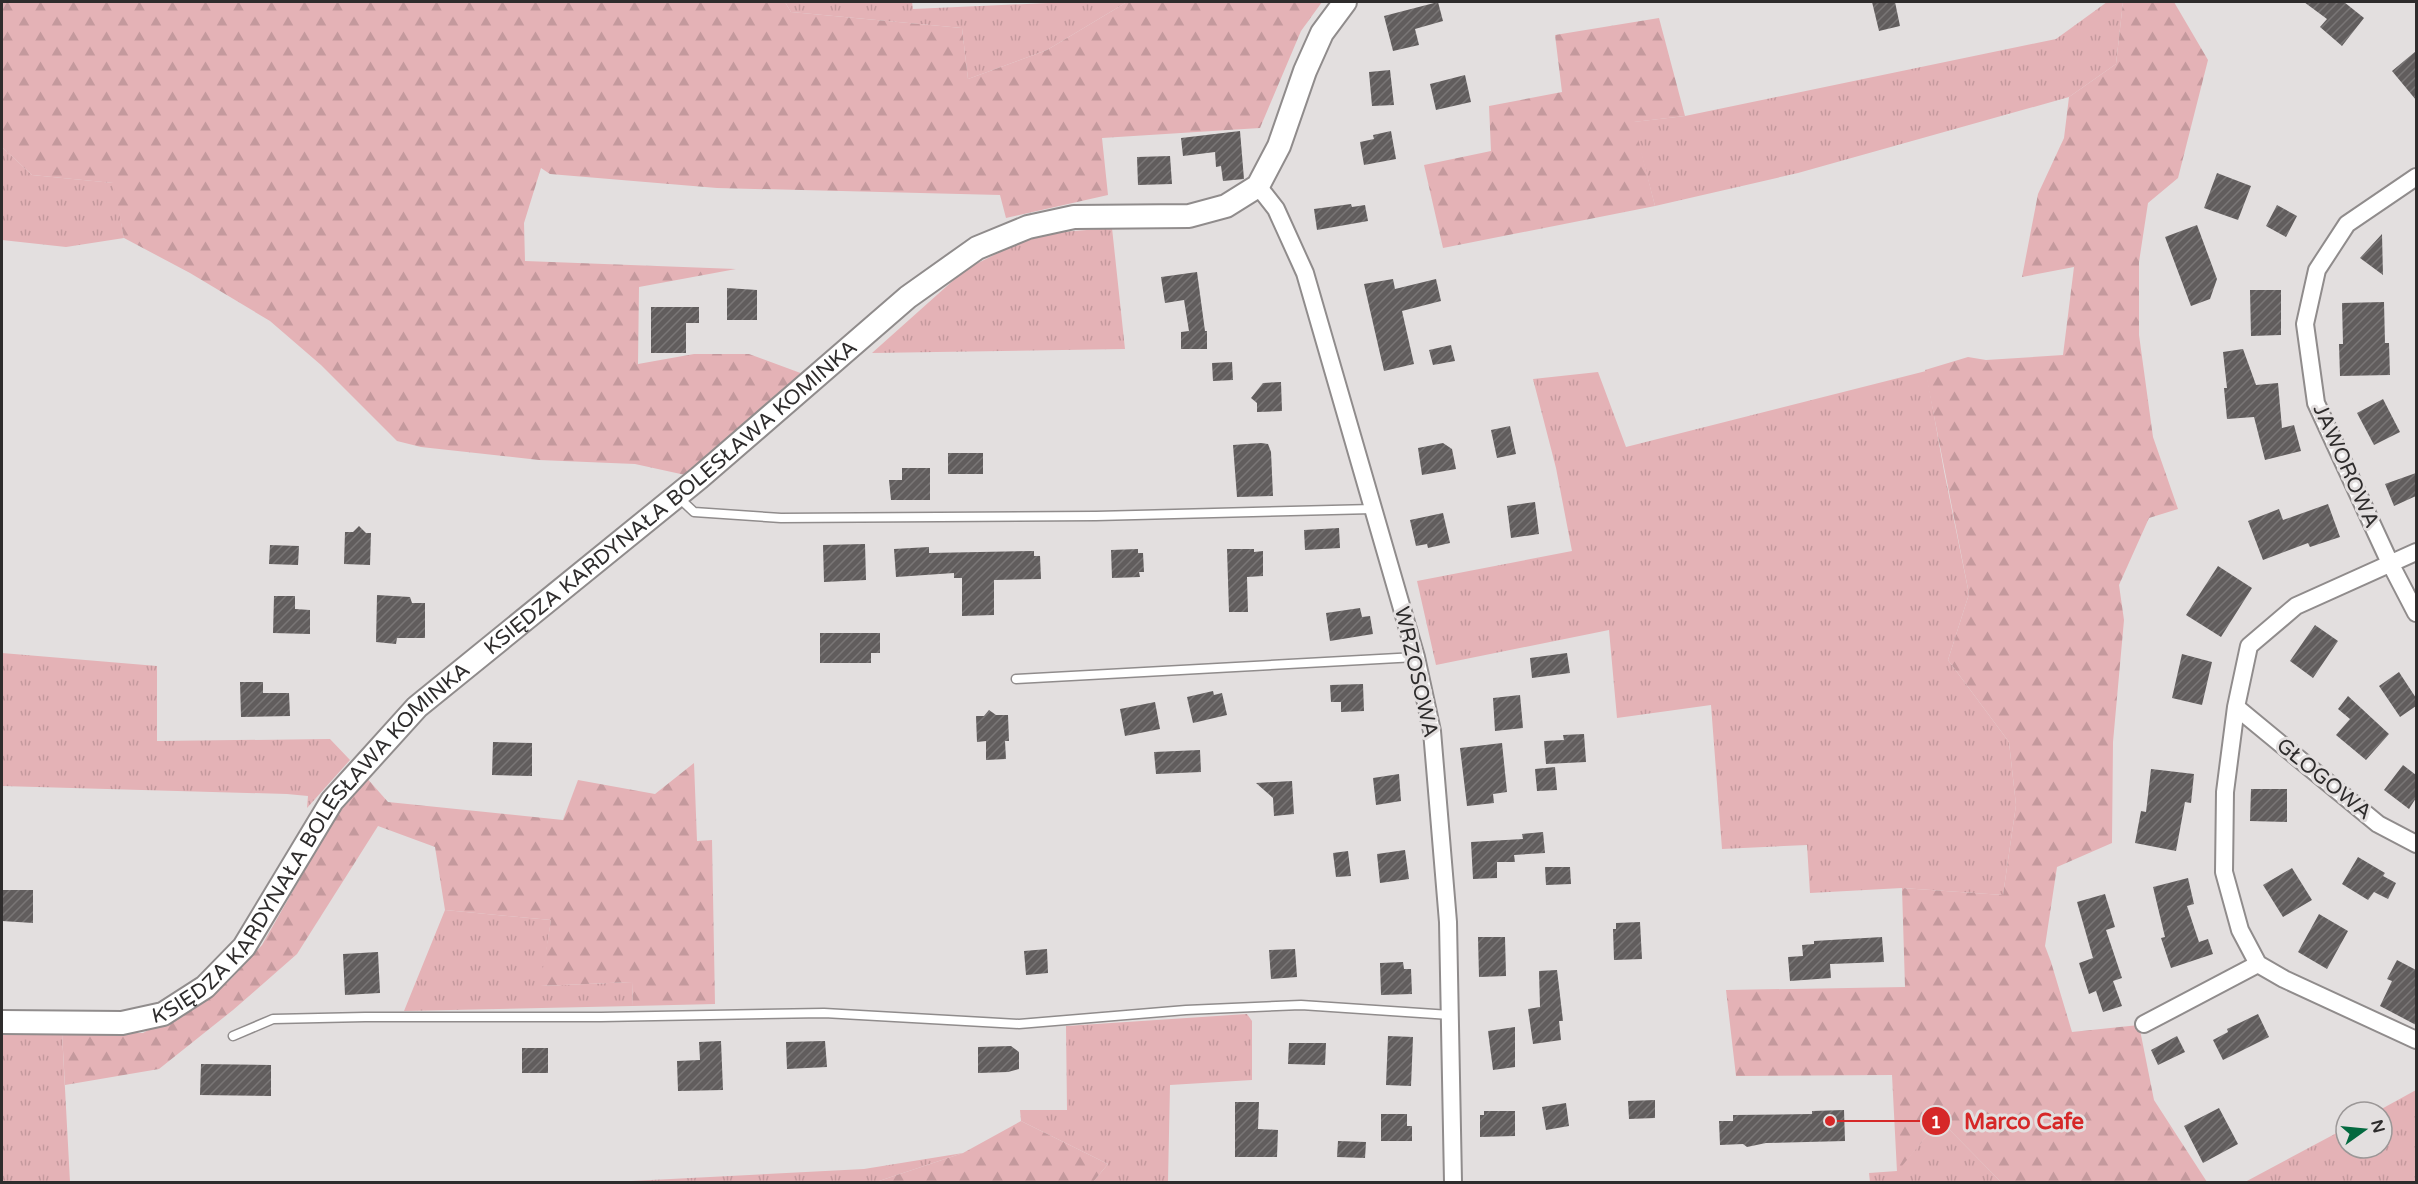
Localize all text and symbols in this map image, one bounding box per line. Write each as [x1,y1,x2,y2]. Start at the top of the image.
street label: KSIĘDZA KARDYNAŁA BOLESŁAWA KOMINKA [479,335,862,660]
street label: JAWOROWA [2308,400,2384,532]
street label: WRZOSOWA [1389,604,1443,740]
street label: KSIĘDZA KARDYNAŁA BOLESŁAWA KOMINKA [150,657,475,1029]
street label: GŁOGOWA [2271,733,2377,825]
north arrow [2334,1100,2394,1160]
callout: Marco Cafe [1921,1101,2096,1141]
text: Marco Cafe [1964,1109,2084,1135]
text: 1 [1930,1111,1942,1133]
text: N [2366,1118,2389,1135]

